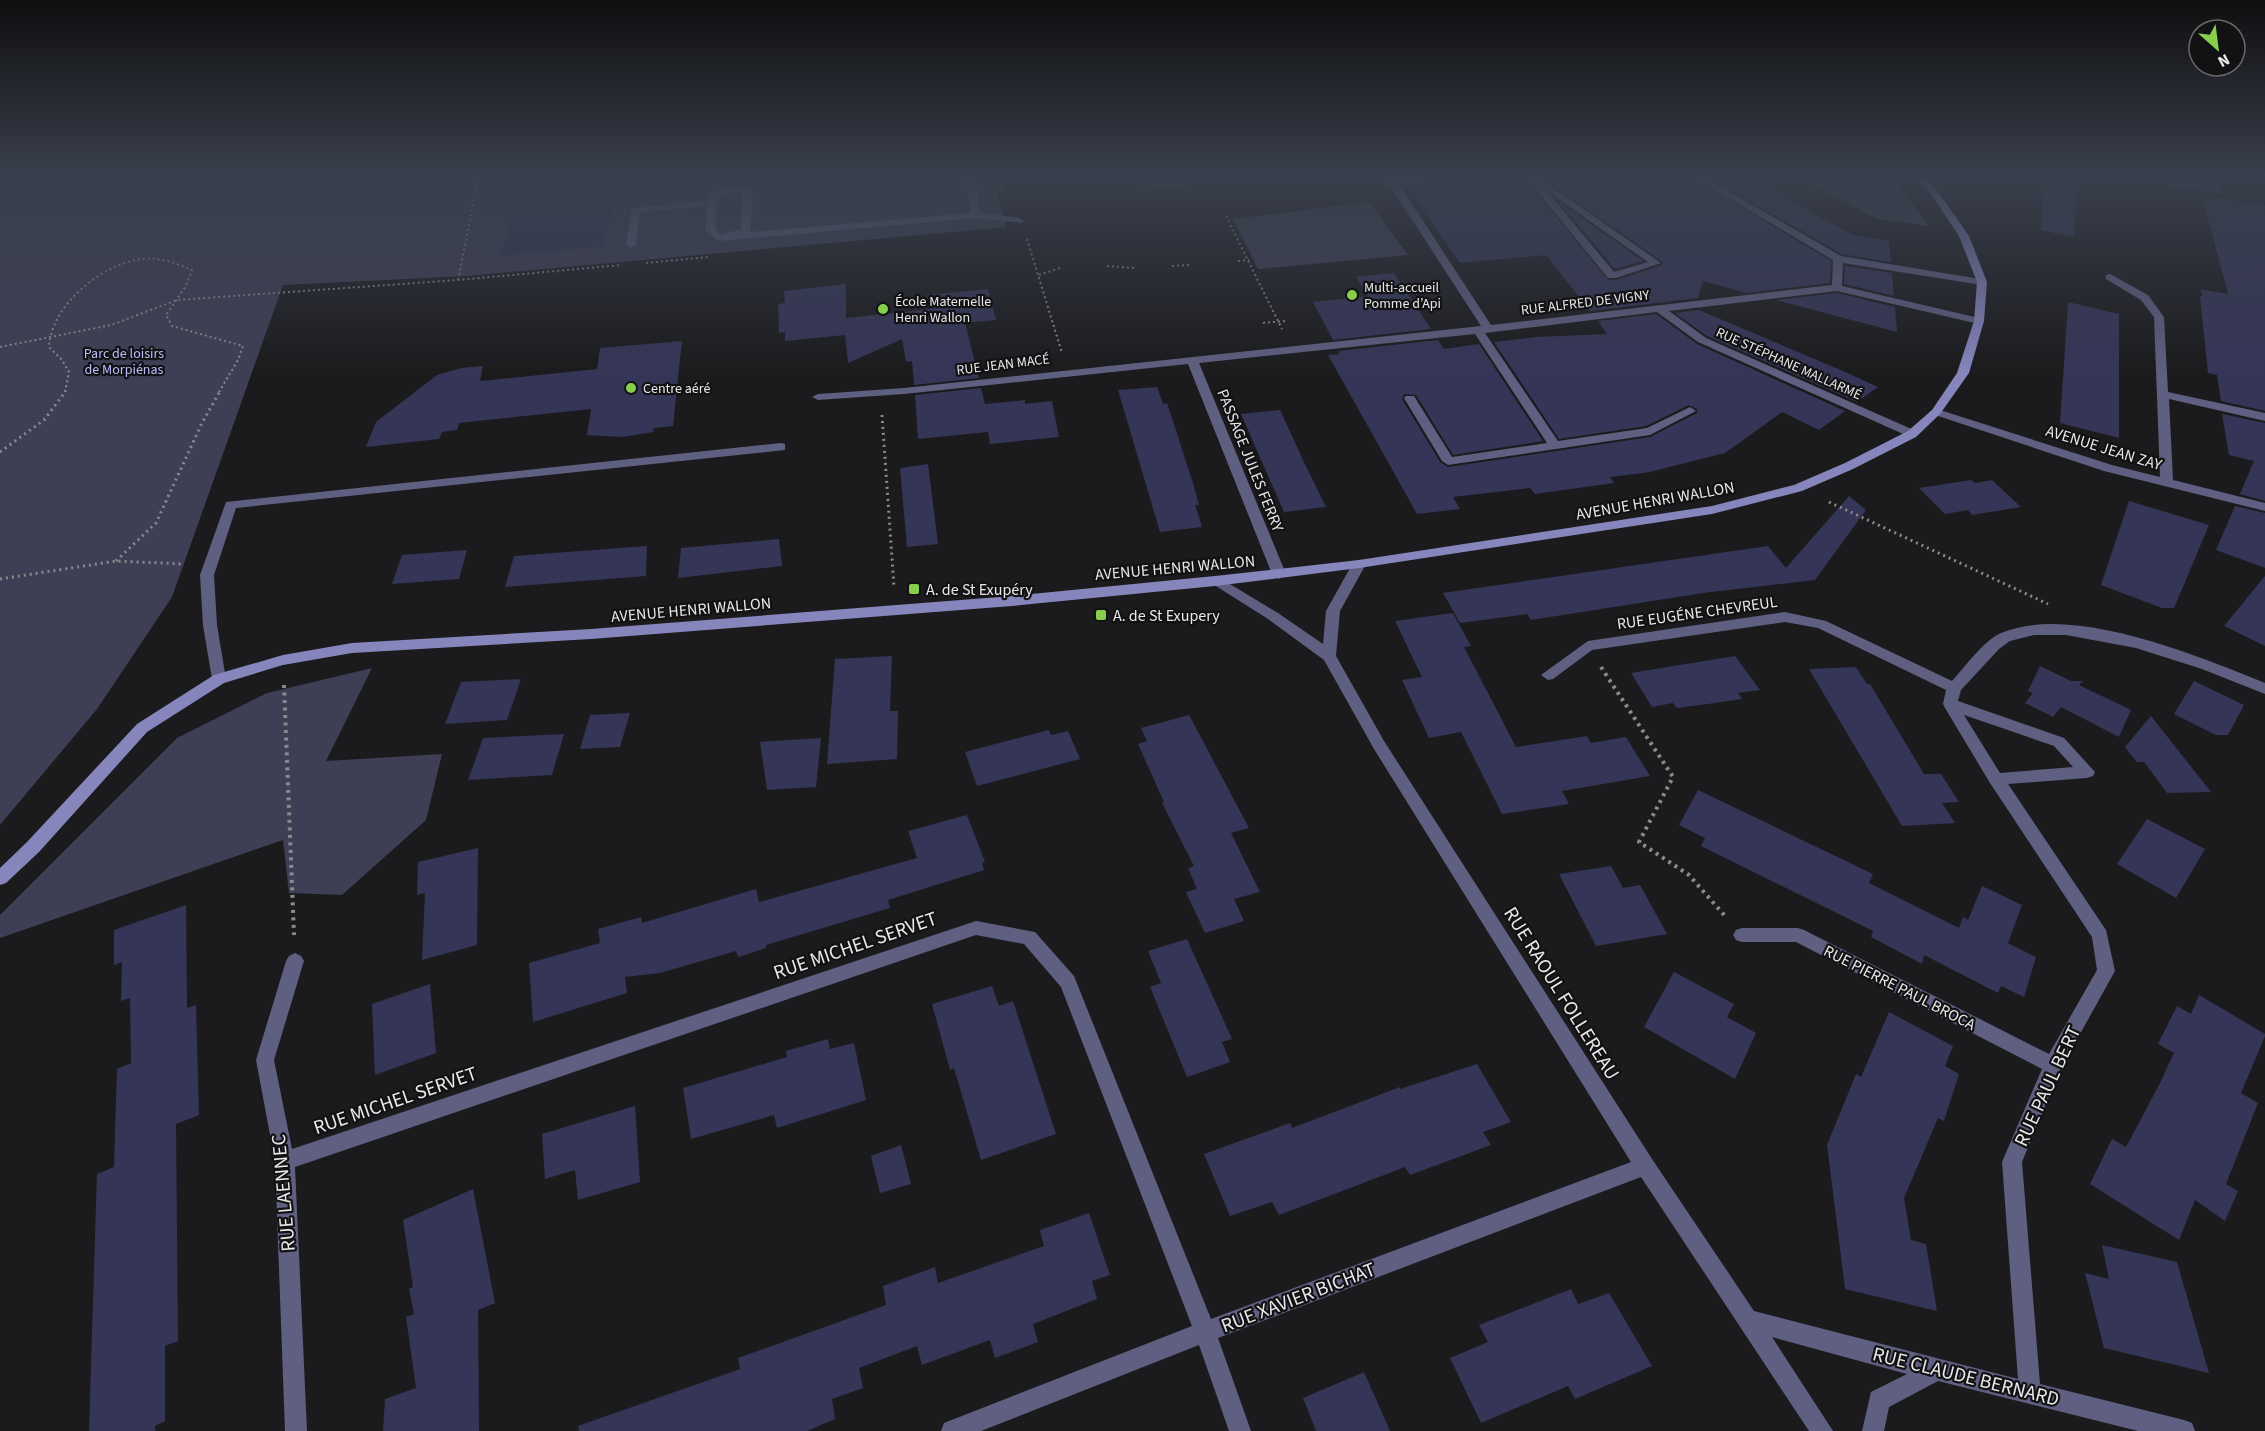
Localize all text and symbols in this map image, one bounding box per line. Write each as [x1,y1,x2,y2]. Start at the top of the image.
north arrow [2187,18,2247,78]
text: N [2214,48,2233,73]
place label: Multi-accueil Pomme d’Api [1364,278,1441,314]
street label: RUE ALFRED DE VIGNY [1520,285,1651,321]
marker: Multi-accueil Pomme d’Api [1345,288,1359,302]
place label: École Maternelle Henri Wallon [895,292,991,328]
marker: École Maternelle Henri Wallon [876,302,890,316]
street label: RUE STÉPHANE MALLARMÉ [1712,323,1865,405]
park label: Parc de loisirs de Morpiénas [84,344,164,380]
street label: RUE JEAN MACÉ [955,349,1051,381]
place label: Centre aéré [643,379,711,399]
marker: Centre aéré [624,381,638,395]
street label: PASSAGE JULES FERRY [1211,386,1289,535]
street label: AVENUE JEAN ZAY [2043,420,2165,476]
street label: AVENUE HENRI WALLON [1574,476,1736,526]
street label: AVENUE HENRI WALLON [1094,550,1256,586]
place label: A. de St Exupéry [926,579,1033,601]
marker: A. de St Exupéry [907,582,921,596]
street label: RUE EUGÉNE CHEVREUL [1615,591,1779,635]
street label: AVENUE HENRI WALLON [610,592,772,628]
place label: A. de St Exupery [1113,605,1220,627]
marker: A. de St Exupery [1094,608,1108,622]
street label: RUE RAOUL FOLLEREAU [1497,902,1626,1085]
street label: RUE MICHEL SERVET [770,905,941,987]
street label: RUE PIERRE PAUL BROCA [1820,940,1979,1036]
street label: RUE PAUL BERT [2008,1021,2088,1151]
street label: RUE MICHEL SERVET [310,1060,481,1142]
street label: RUE LAENNEC [265,1133,303,1253]
street label: RUE XAVIER BICHAT [1217,1256,1380,1340]
street label: RUE CLAUDE BERNARD [1869,1340,2062,1414]

